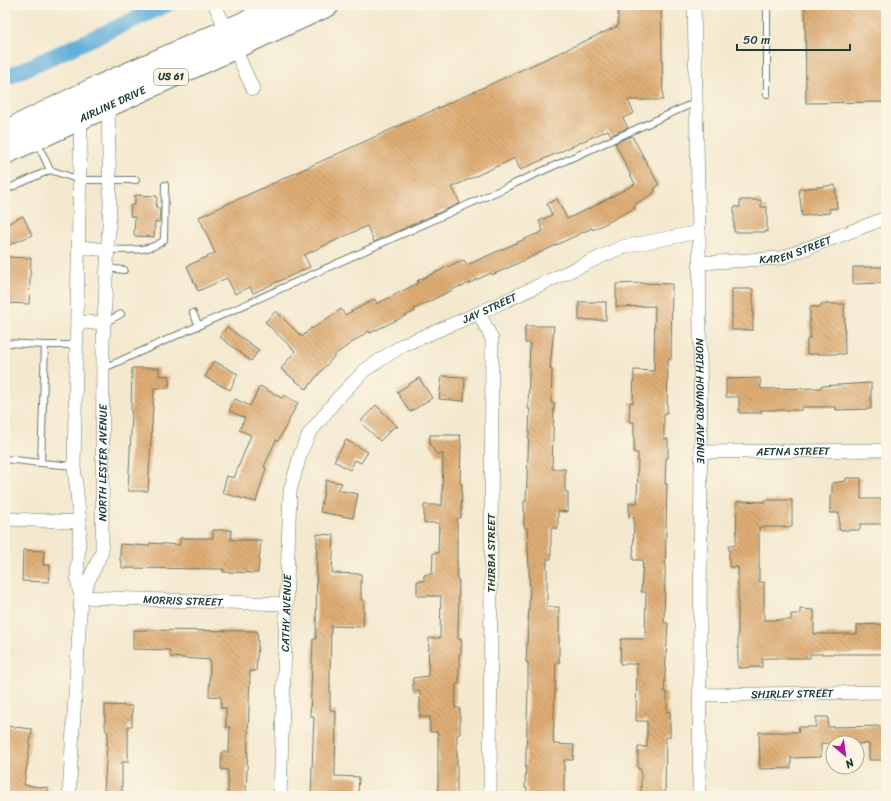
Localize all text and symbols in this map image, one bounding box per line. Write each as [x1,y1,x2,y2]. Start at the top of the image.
scale bar [737,26,850,52]
text: 50 m [743,29,770,51]
road number: US 61 [154,69,188,85]
street label: AIRLINE DRIVE [75,80,150,128]
street label: KAREN STREET [759,230,835,269]
street label: JAY STREET [458,287,520,329]
street label: NORTH HOWARD AVENUE [690,338,711,464]
street label: NORTH LESTER AVENUE [93,403,112,521]
street label: AETNA STREET [755,441,830,461]
street label: THIRBA STREET [482,512,501,592]
street label: CATHY AVENUE [275,573,297,652]
street label: MORRIS STREET [143,590,224,611]
street label: SHIRLEY STREET [751,683,834,704]
north arrow [825,735,865,775]
text: N [841,753,858,774]

